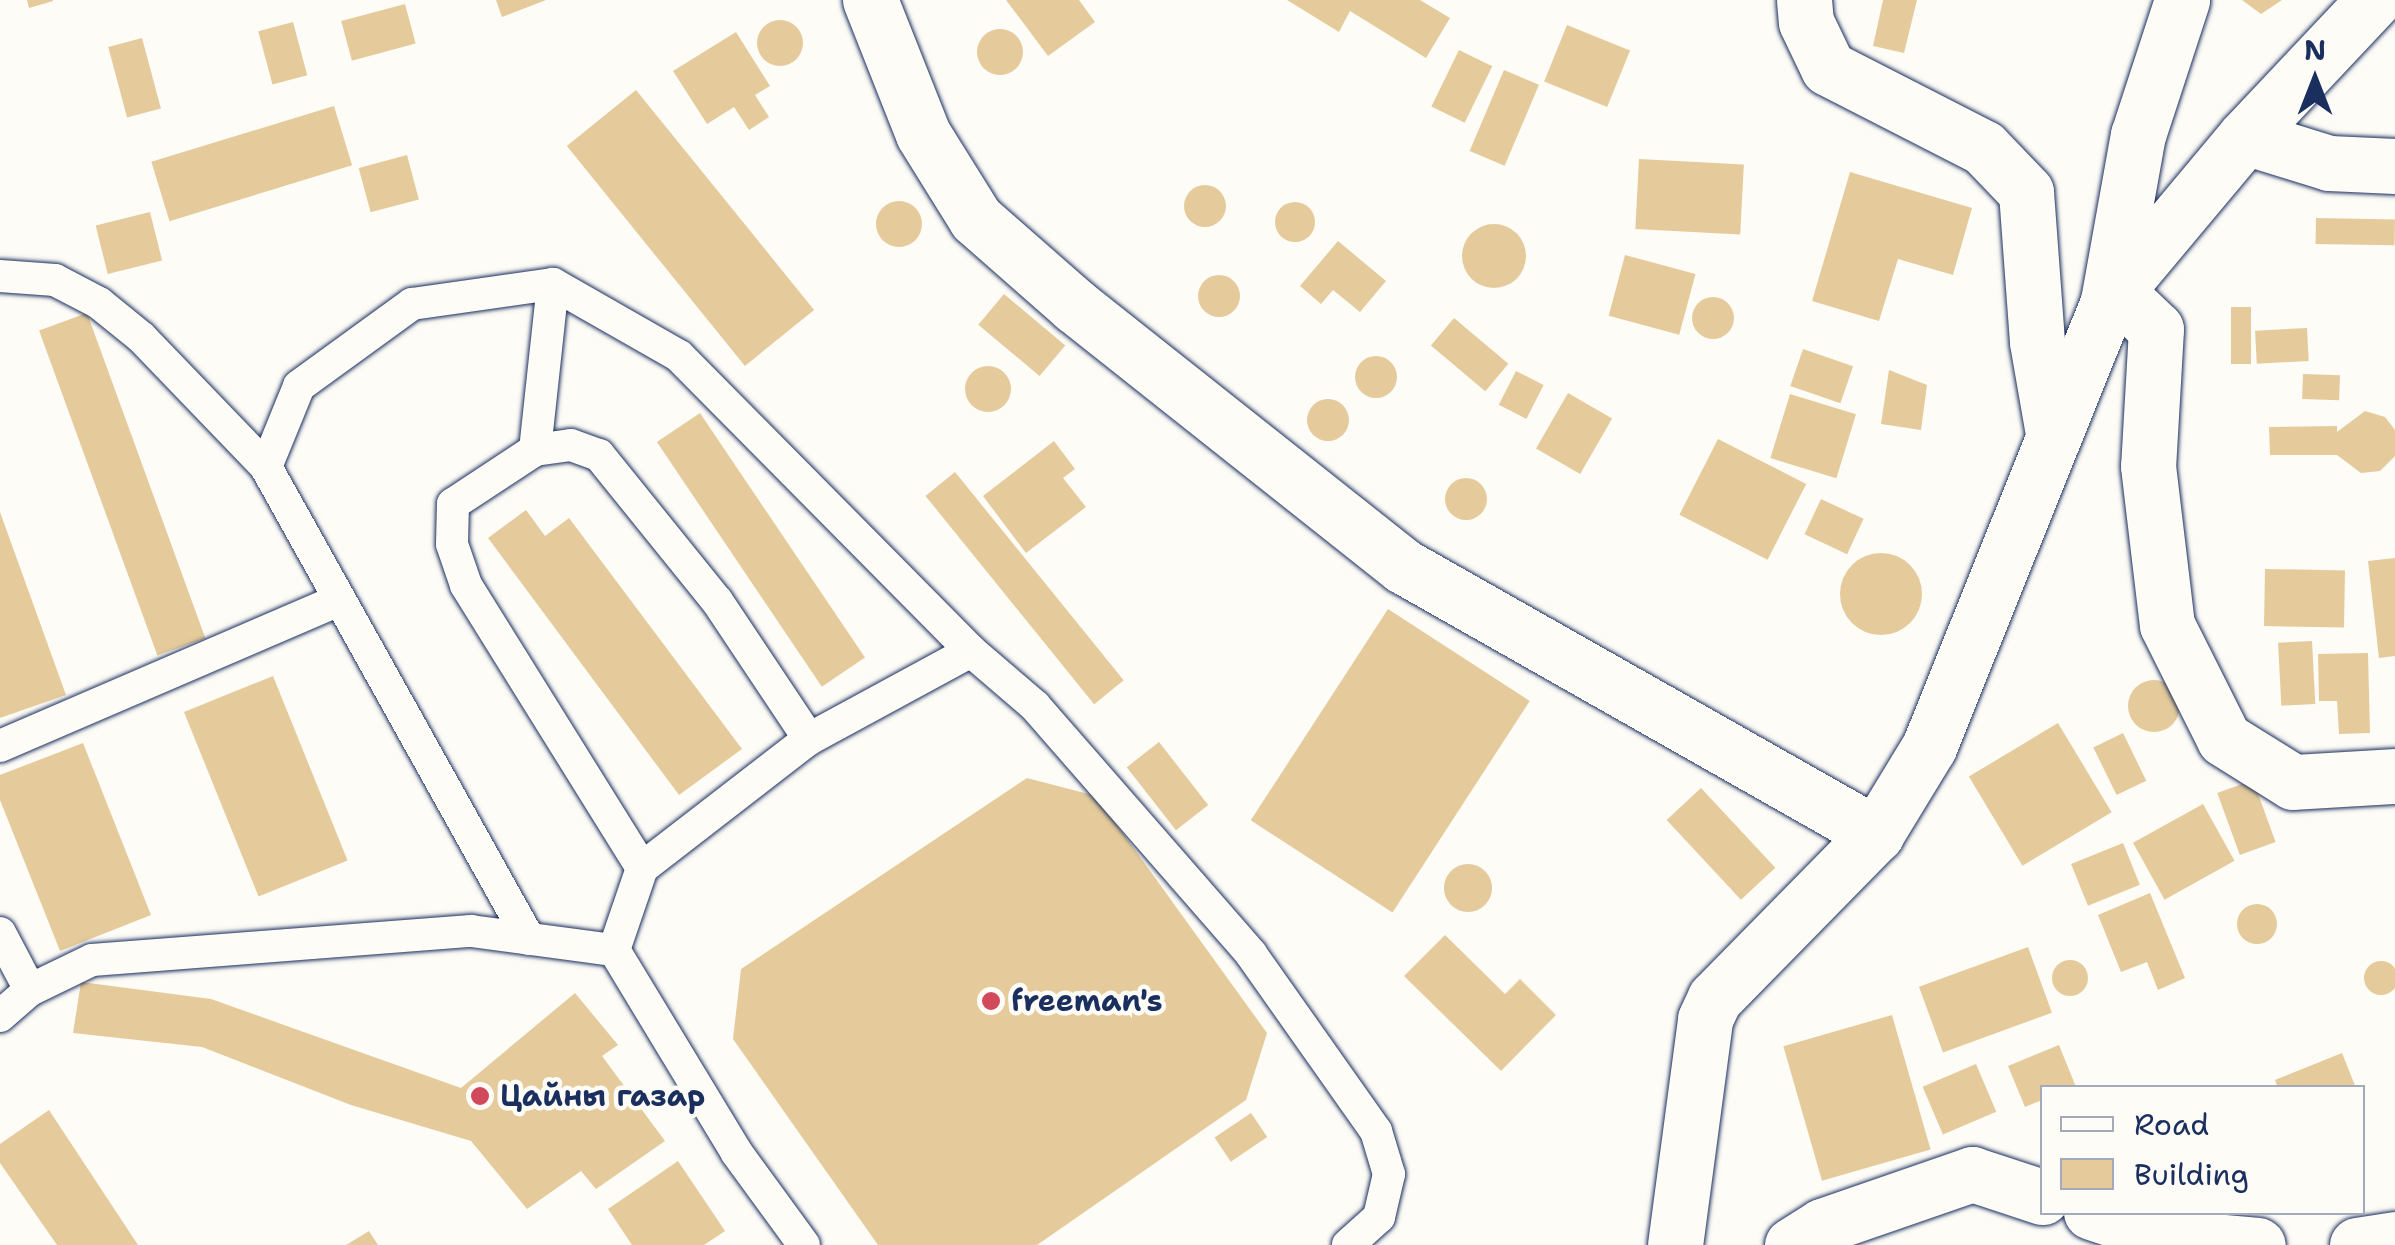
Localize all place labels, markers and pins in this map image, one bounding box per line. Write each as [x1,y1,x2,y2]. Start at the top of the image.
place label: freeman's [1011,983,1162,1019]
marker: freeman's [980,990,1002,1012]
place label: Цайны газар [500,1078,705,1114]
marker: Цайны газар [469,1085,491,1107]

